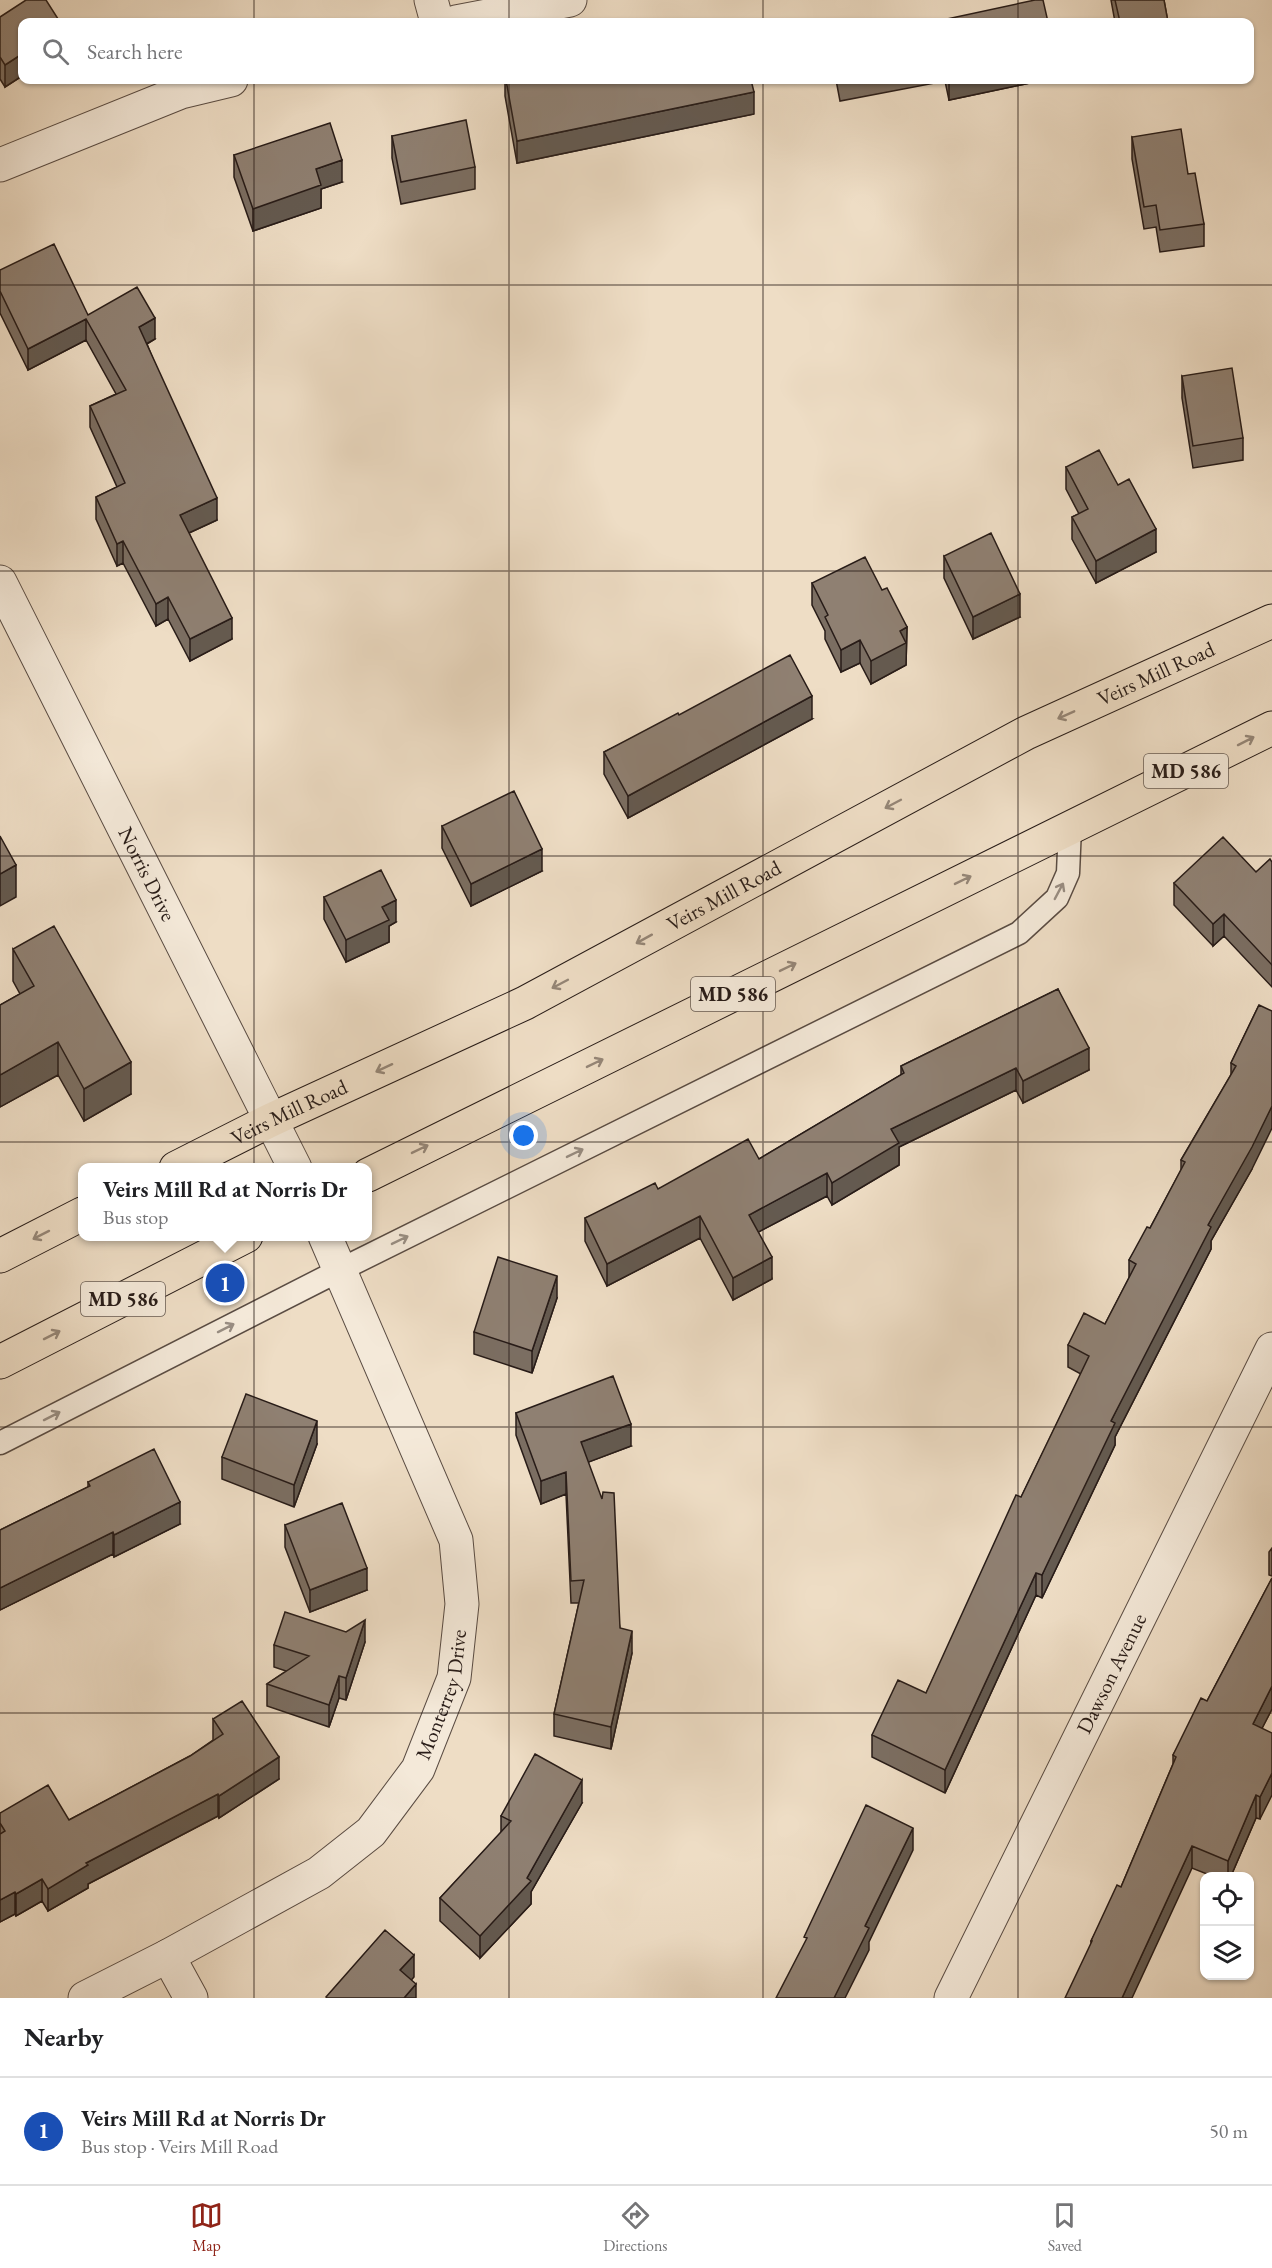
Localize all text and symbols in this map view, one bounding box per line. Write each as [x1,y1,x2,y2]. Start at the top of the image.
search box [18,18,1254,84]
icon: search [39,35,72,68]
text: Search here [87,37,182,66]
street label: Veirs Mill Road [1093,635,1219,712]
one-way arrow [1057,709,1075,721]
one-way arrow [1236,735,1254,746]
road number: MD 586 [1144,754,1228,788]
one-way arrow [884,799,902,810]
street label: Norris Drive [112,822,183,926]
street label: Veirs Mill Road [662,853,786,937]
one-way arrow [954,874,972,886]
one-way arrow [1054,882,1066,900]
one-way arrow [636,933,653,945]
one-way arrow [779,961,797,972]
road number: MD 586 [691,977,775,1011]
one-way arrow [552,978,569,990]
one-way arrow [585,1056,603,1068]
one-way arrow [375,1062,393,1074]
street label: Veirs Mill Road [226,1073,352,1151]
your location [509,1121,538,1150]
one-way arrow [411,1143,429,1155]
one-way arrow [565,1147,583,1159]
popup [78,1163,372,1241]
text: Veirs Mill Rd at Norris Dr [103,1175,347,1204]
text: Bus stop [103,1204,168,1230]
one-way arrow [33,1230,51,1241]
one-way arrow [390,1234,408,1245]
pin: 1 [206,1260,244,1306]
road number: MD 586 [81,1282,165,1316]
one-way arrow [217,1322,234,1334]
one-way arrow [43,1329,60,1341]
one-way arrow [43,1410,61,1422]
street label: Dawson Avenue [1070,1609,1152,1738]
street label: Monterrey Drive [409,1628,472,1763]
map controls [1200,1872,1254,1980]
button: locate [1200,1872,1254,1926]
button: layers [1200,1926,1254,1980]
text: Nearby [24,2020,104,2054]
text: Veirs Mill Rd at Norris Dr [81,2104,326,2133]
text: 1 [38,2118,49,2144]
text: 50 m [1209,2118,1248,2144]
text: Bus stop · Veirs Mill Road [81,2133,278,2159]
tab: Map [190,2199,223,2256]
tab: Directions [603,2199,668,2256]
tab: Saved [1048,2199,1082,2256]

